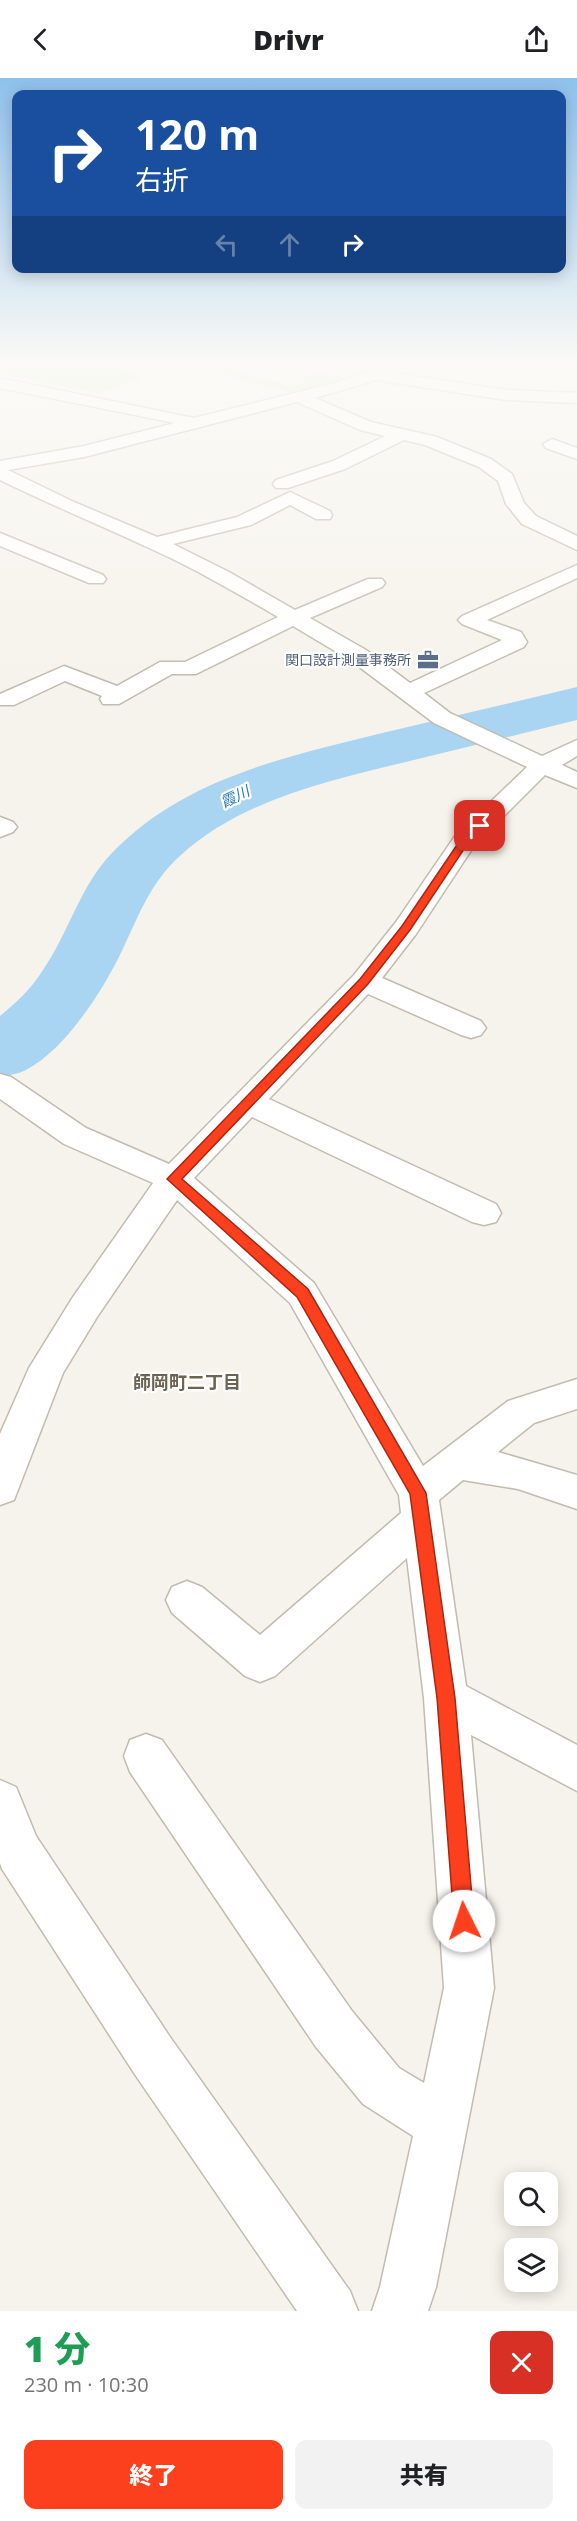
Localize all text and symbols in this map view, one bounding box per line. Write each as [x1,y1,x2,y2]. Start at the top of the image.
text: Drivr [253,21,324,58]
icon: back [24,23,57,56]
icon: share [520,23,553,56]
text: 120 m [135,105,259,162]
icon: right [36,114,114,192]
text: 右折 [135,161,189,198]
icon: left [210,228,243,261]
icon: ahead [273,228,306,261]
icon: right [336,228,369,261]
office icon: 関口設計測量事務所 [416,648,440,672]
place label: 関口設計測量事務所 [285,650,411,669]
water label: 霞川 [217,780,254,812]
pin [454,800,505,851]
icon: arrive [463,809,496,842]
district label: 師岡町二丁目 [133,1370,241,1394]
position arrow [432,1889,496,1953]
map controls [504,2172,558,2292]
button: search [504,2172,558,2226]
button: layers [504,2238,558,2292]
text: 1 分 [24,2324,90,2373]
button: close [490,2331,553,2394]
text: 230 m · 10:30 [24,2371,149,2398]
button: 終了 [24,2440,283,2509]
button: 共有 [295,2440,553,2509]

